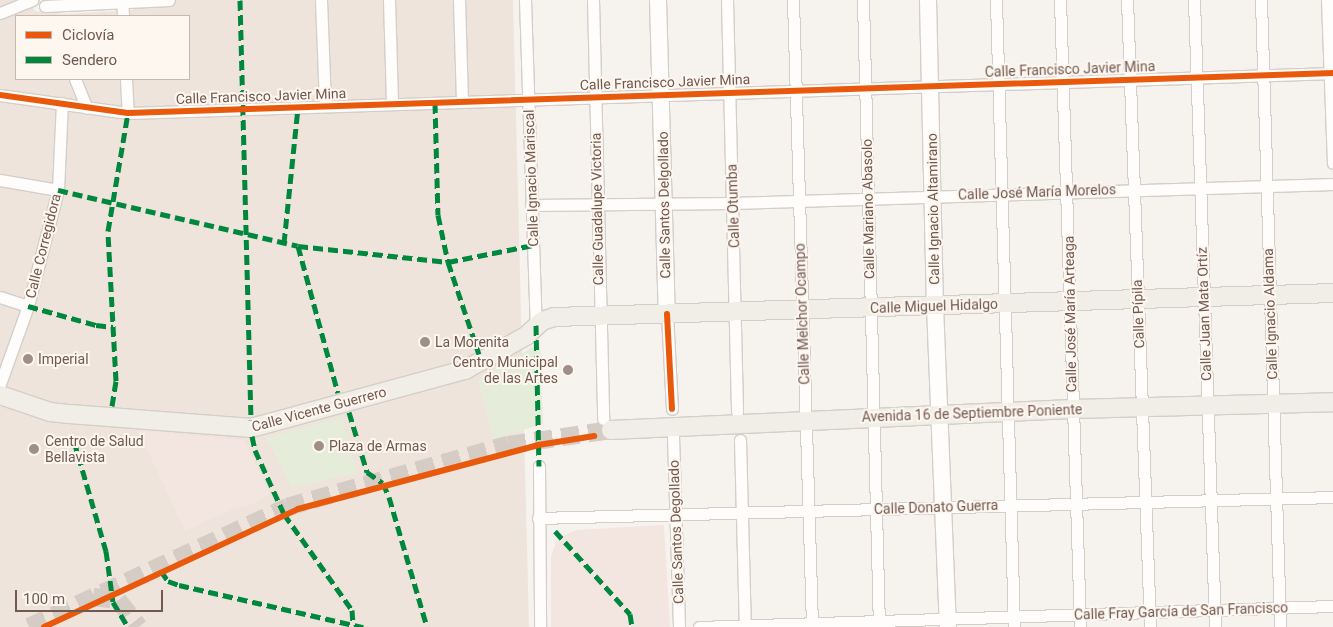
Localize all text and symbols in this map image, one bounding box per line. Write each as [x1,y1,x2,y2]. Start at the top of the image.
legend [15,15,190,80]
text: Ciclovía [62,26,115,44]
text: Sendero [62,51,117,69]
street label: Calle Francisco Javier Mina [984,58,1156,80]
street label: Calle Francisco Javier Mina [579,71,751,93]
street label: Calle Francisco Javier Mina [175,85,347,107]
street label: Calle Ignacio Mariscal [520,109,542,247]
street label: Calle Santos Delgollado [654,131,674,279]
street label: Calle Guadalupe Victoria [587,133,607,285]
street label: Calle Ignacio Altamirano [923,133,943,285]
street label: Calle Mariano Abasolo [858,139,878,279]
street label: Calle Otumba [723,164,743,248]
street label: Calle José María Morelos [958,181,1116,203]
street label: Calle Corregidora [22,192,64,300]
street label: Calle José María Arteaga [1060,236,1080,392]
street label: Calle Melchor Ocampo [791,243,813,385]
street label: Calle Juan Mata Ortíz [1193,247,1215,381]
street label: Calle Ignacio Aldama [1259,248,1281,380]
street label: Calle Pípila [1128,279,1148,349]
street label: Calle Miguel Hidalgo [870,295,998,317]
place label: La Morenita [435,334,509,350]
marker: La Morenita [419,336,431,348]
place label: Imperial [38,351,89,367]
marker: Imperial [22,353,34,365]
place label: Centro Municipal de las Artes [452,354,558,387]
marker: Centro Municipal de las Artes [562,364,574,376]
street label: Calle Vicente Guerrero [250,383,388,435]
street label: Avenida 16 de Septiembre Poniente [861,401,1083,425]
place label: Centro de Salud Bellavista [45,433,144,466]
place label: Plaza de Armas [329,438,427,454]
marker: Plaza de Armas [313,440,325,452]
marker: Centro de Salud Bellavista [27,442,41,456]
street label: Calle Santos Degollado [665,460,687,604]
street label: Calle Donato Guerra [874,496,998,518]
scale bar [18,580,165,612]
text: 100 m [23,590,65,608]
street label: Calle Fray García de San Francisco [1074,599,1288,623]

